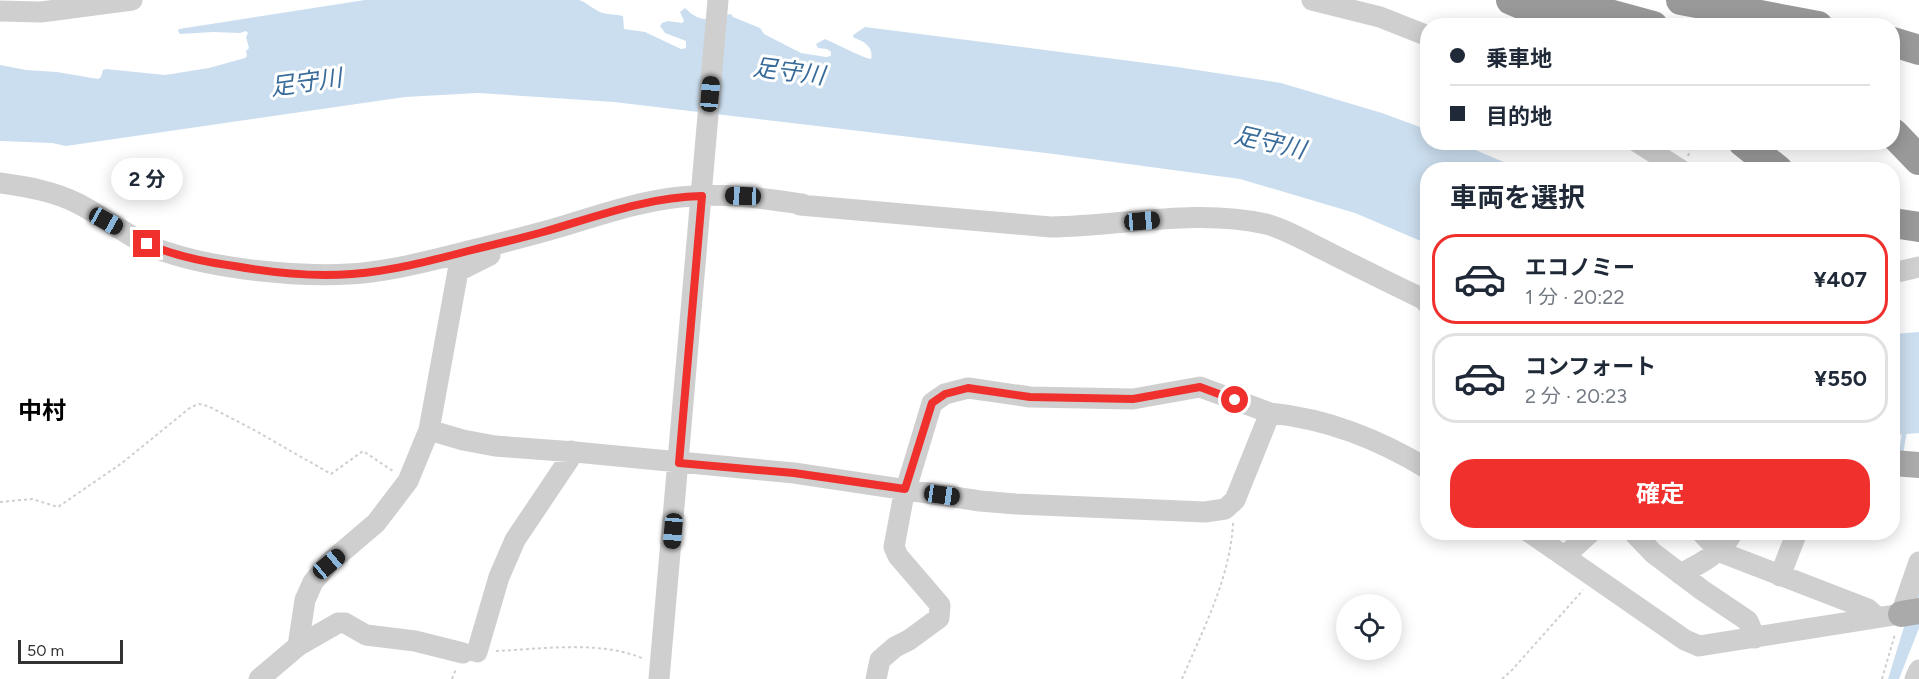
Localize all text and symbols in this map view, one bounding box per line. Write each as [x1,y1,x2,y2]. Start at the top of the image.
text: 乗車地 [1486,45,1552,72]
water label: 足守川 [752,52,829,90]
water label: 足守川 [268,62,347,101]
car [699,75,721,113]
text: 目的地 [1486,103,1552,130]
water label: 足守川 [1232,120,1311,165]
callout: 2 分 [111,157,183,199]
text: 2 分 [129,167,165,191]
text: 車両を選択 [1450,181,1585,214]
car [725,186,761,206]
car [86,204,126,238]
car [1123,210,1161,232]
route end [133,230,160,257]
icon: car [1453,252,1507,306]
text: エコノミー [1525,254,1635,281]
text: ¥407 [1813,266,1867,293]
text: 1 分 · 20:22 [1525,285,1625,309]
icon: car [1453,351,1507,405]
text: コンフォート [1525,353,1656,380]
text: ¥550 [1814,365,1867,392]
text: 2 分 · 20:23 [1525,384,1627,408]
route start [1221,386,1248,413]
district label: 中村 [18,396,66,425]
button: 確定 [1450,459,1870,528]
car [923,484,961,506]
car [662,512,684,550]
car [309,546,349,582]
map controls [1336,594,1402,660]
button: locate [1336,594,1402,660]
scale bar [18,637,123,664]
text: 50 m [27,641,64,660]

